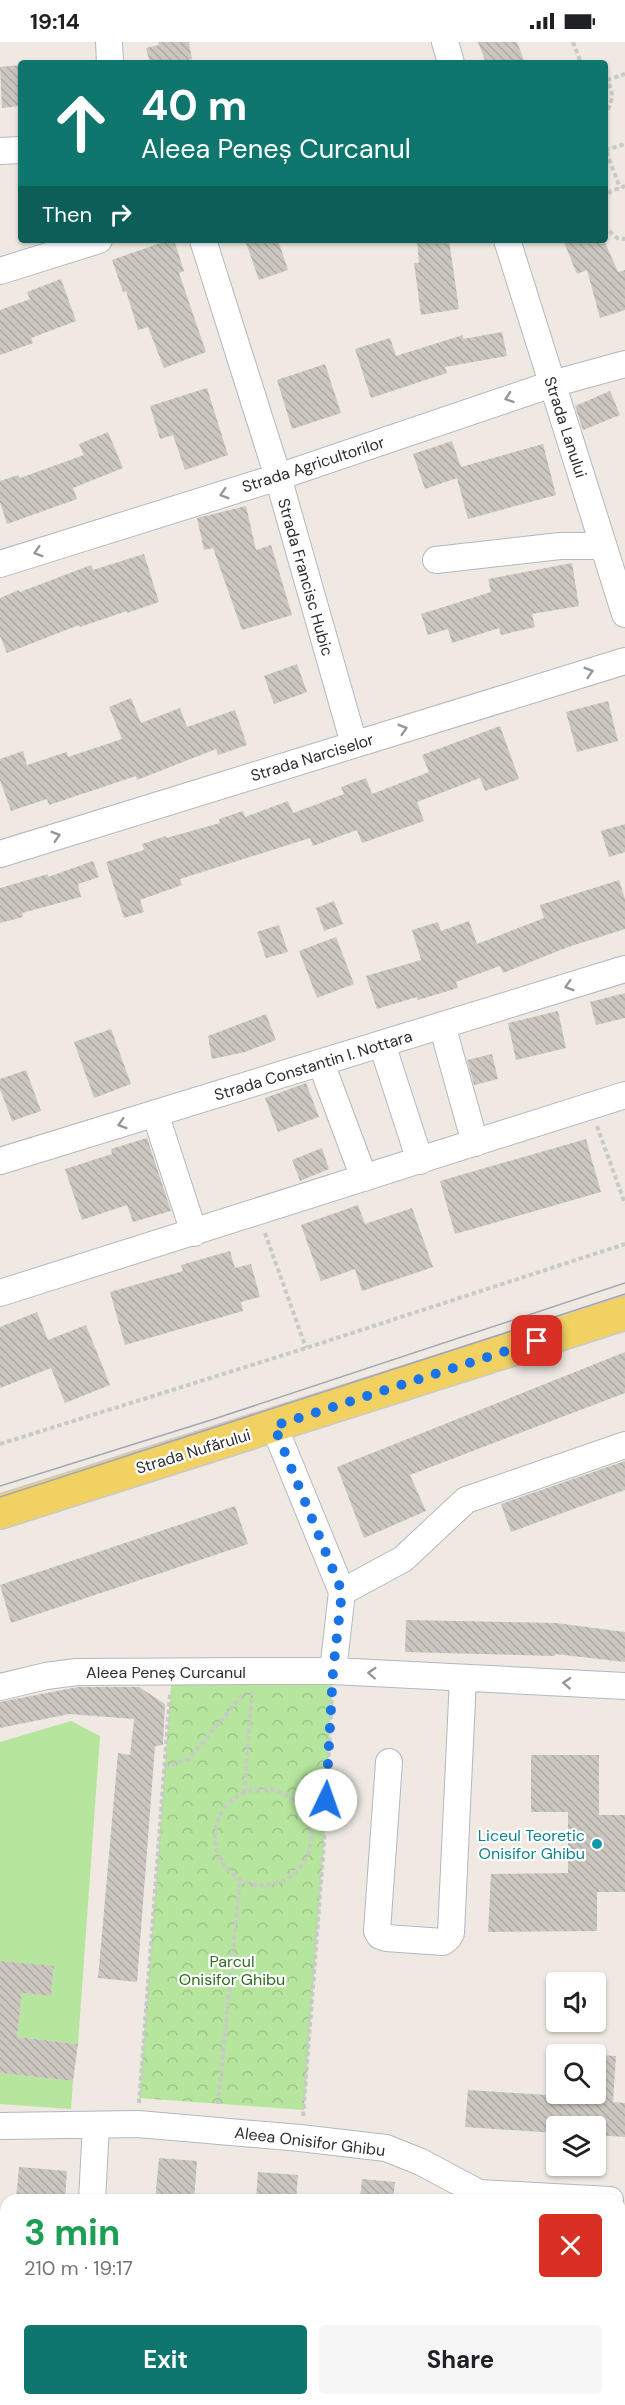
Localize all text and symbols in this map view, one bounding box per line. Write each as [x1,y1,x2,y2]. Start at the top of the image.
text: 19:14 [30,7,80,36]
text: 40 m [141,78,247,133]
icon: ahead [42,84,120,162]
text: Aleea Peneș Curcanul [141,131,411,166]
icon: right [104,198,137,231]
text: Then [42,200,92,229]
street label: Strada Lanului [539,374,592,480]
one-way arrow [504,391,515,404]
street label: Strada Agricultorilor [239,431,387,497]
one-way arrow [219,486,230,499]
street label: Strada Francisc Hubic [273,496,338,658]
one-way arrow [33,545,44,557]
one-way arrow [583,667,594,679]
one-way arrow [397,724,408,736]
street label: Strada Narciselor [248,729,376,786]
one-way arrow [50,831,61,843]
one-way arrow [564,979,575,991]
street label: Strada Constantin I. Nottara [212,1025,415,1106]
one-way arrow [117,1117,128,1129]
pin [511,1315,562,1366]
icon: arrive [520,1324,553,1357]
street label: Strada Nufărului [133,1424,253,1479]
street label: Aleea Peneș Curcanul [86,1662,246,1683]
one-way arrow [367,1667,376,1680]
one-way arrow [562,1676,571,1689]
position arrow [294,1768,358,1832]
place label: Liceul Teoretic Onisifor Ghibu [478,1825,585,1864]
marker: Liceul Teoretic Onisifor Ghibu [590,1837,604,1851]
park label: Parcul Onisifor Ghibu [179,1951,285,1990]
map controls [546,1972,606,2176]
button: sound [546,1972,606,2032]
button: search [546,2044,606,2104]
button: layers [546,2116,606,2176]
street label: Aleea Onisifor Ghibu [233,2122,387,2161]
text: 3 min [24,2209,120,2256]
button: close [539,2214,602,2277]
text: 210 m · 19:17 [24,2255,133,2281]
button: Exit [24,2325,307,2394]
button: Share [319,2325,602,2394]

